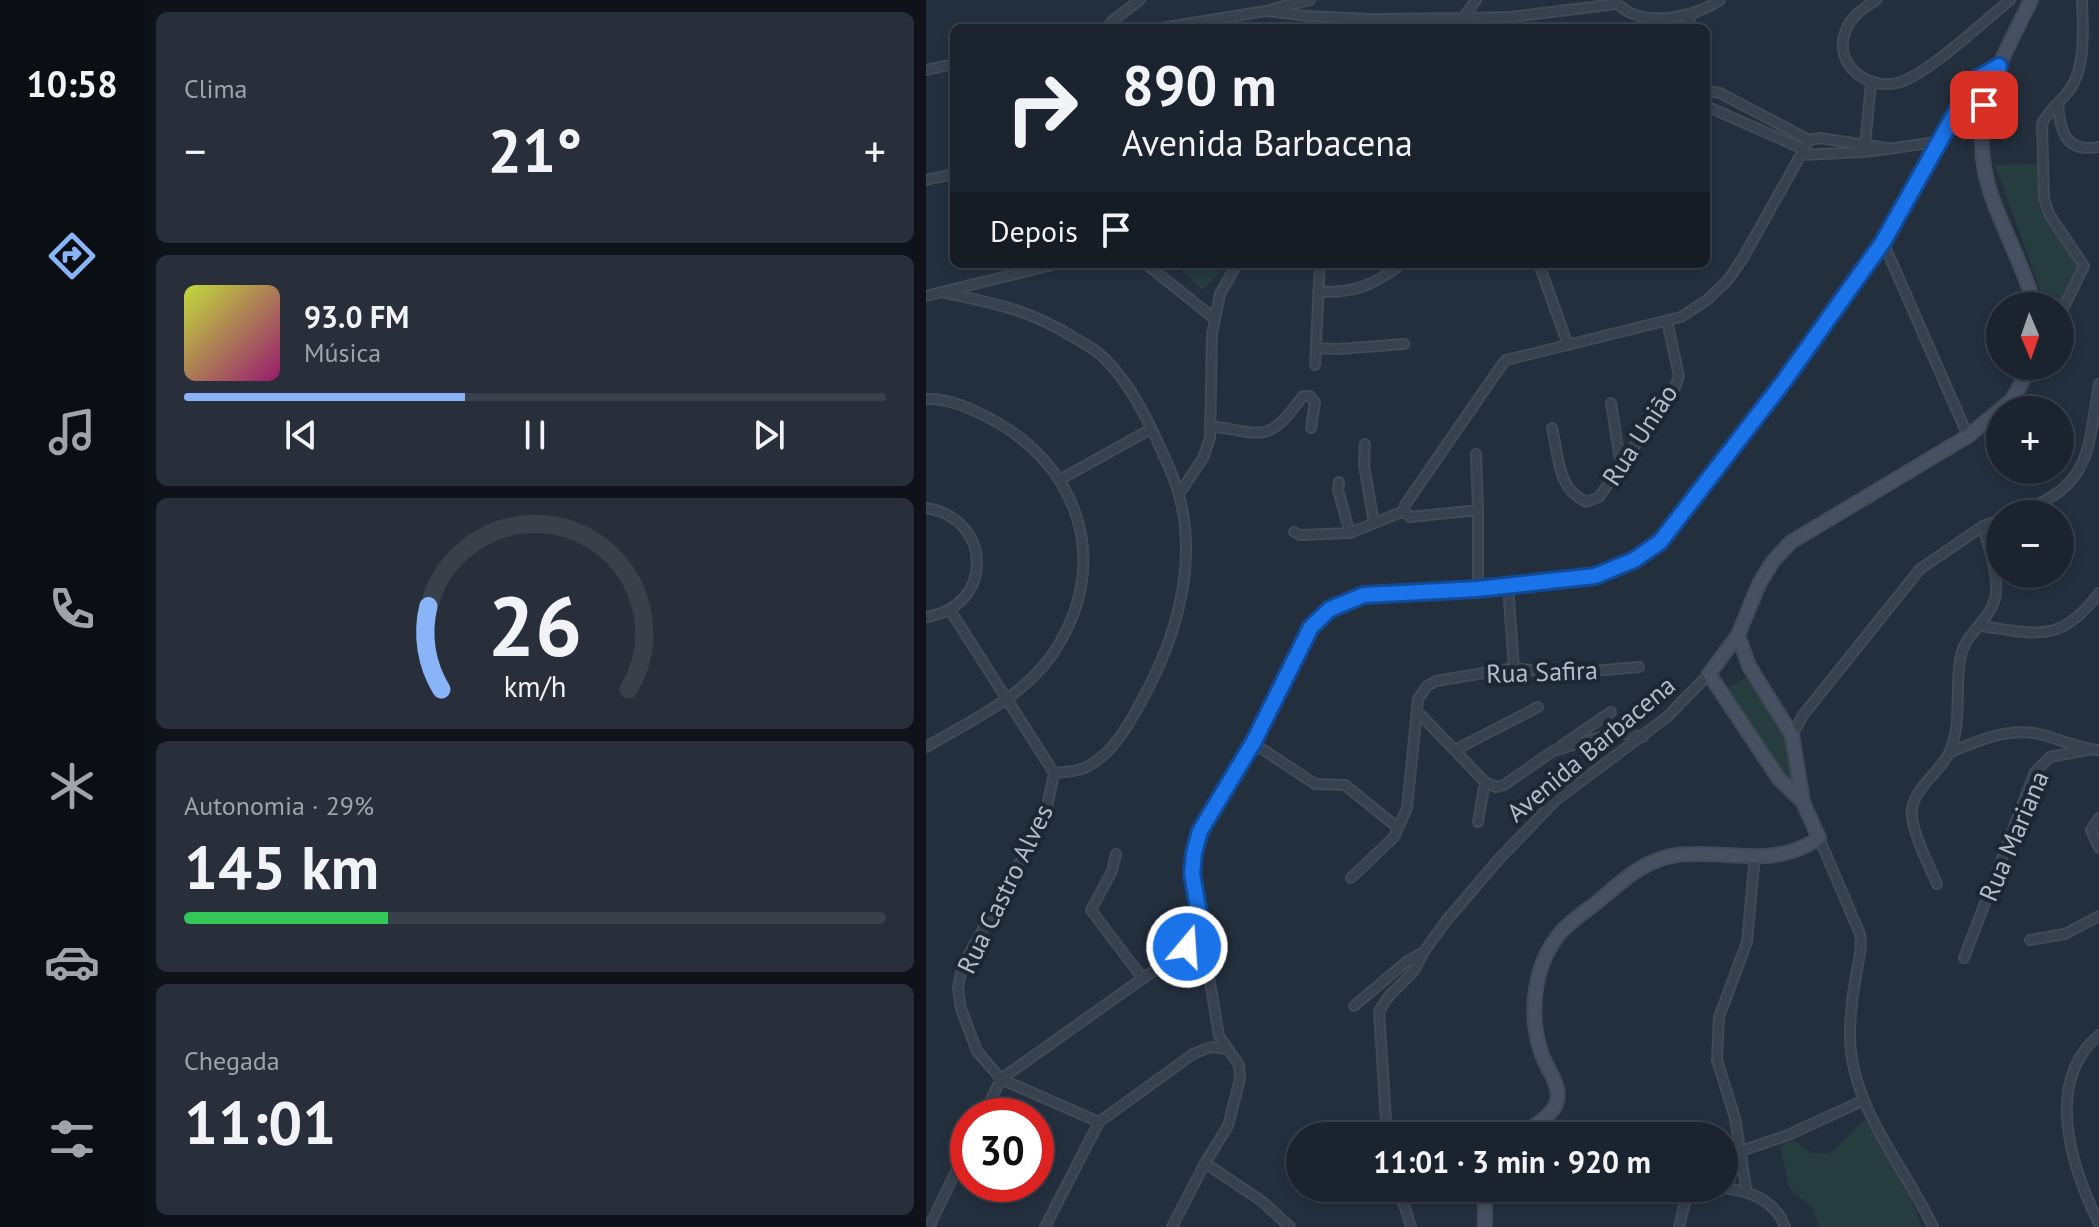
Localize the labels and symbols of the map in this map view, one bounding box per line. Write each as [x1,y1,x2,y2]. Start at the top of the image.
pin [1950,71,2018,139]
north arrow [1986,292,2074,380]
street label: Rua União [1595,378,1684,492]
street label: Rua Safira [1486,653,1598,690]
street label: Avenida Barbacena [1500,668,1682,829]
street label: Rua Mariana [1971,766,2056,906]
street label: Rua Castro Alves [949,799,1060,979]
position arrow [1145,905,1229,989]
speed limit sign: 30 [950,1098,1054,1202]

